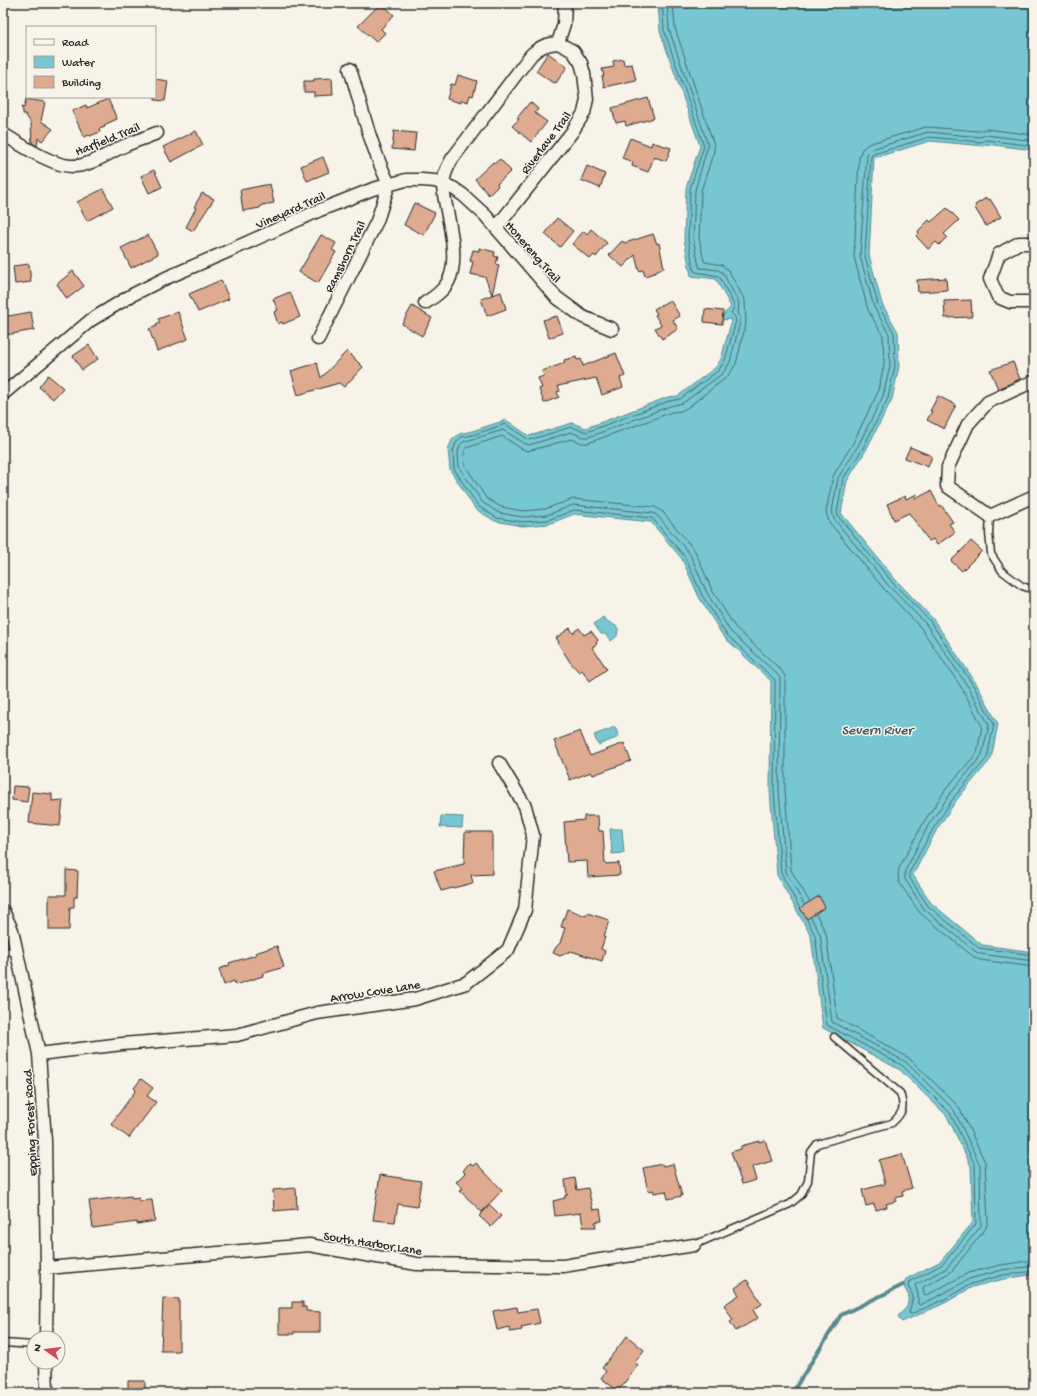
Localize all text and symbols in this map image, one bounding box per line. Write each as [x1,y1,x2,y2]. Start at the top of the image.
legend [26,26,156,98]
text: Road [62,37,89,51]
text: Water [62,57,96,71]
text: Building [61,77,101,91]
street label: Riverlave Trail [519,109,576,178]
street label: Harfield Trail [73,120,143,160]
street label: Vineyard Trail [253,189,328,234]
street label: Honereng Trail [501,218,563,287]
street label: Ramshorn Trail [322,219,370,295]
water label: Severn River [842,723,915,740]
street label: Arrow Cove Lane [329,978,422,1007]
street label: Epping Forest Road [21,1068,42,1177]
street label: South Harbor Lane [322,1229,423,1260]
north arrow [26,1330,66,1370]
text: N [32,1343,45,1353]

